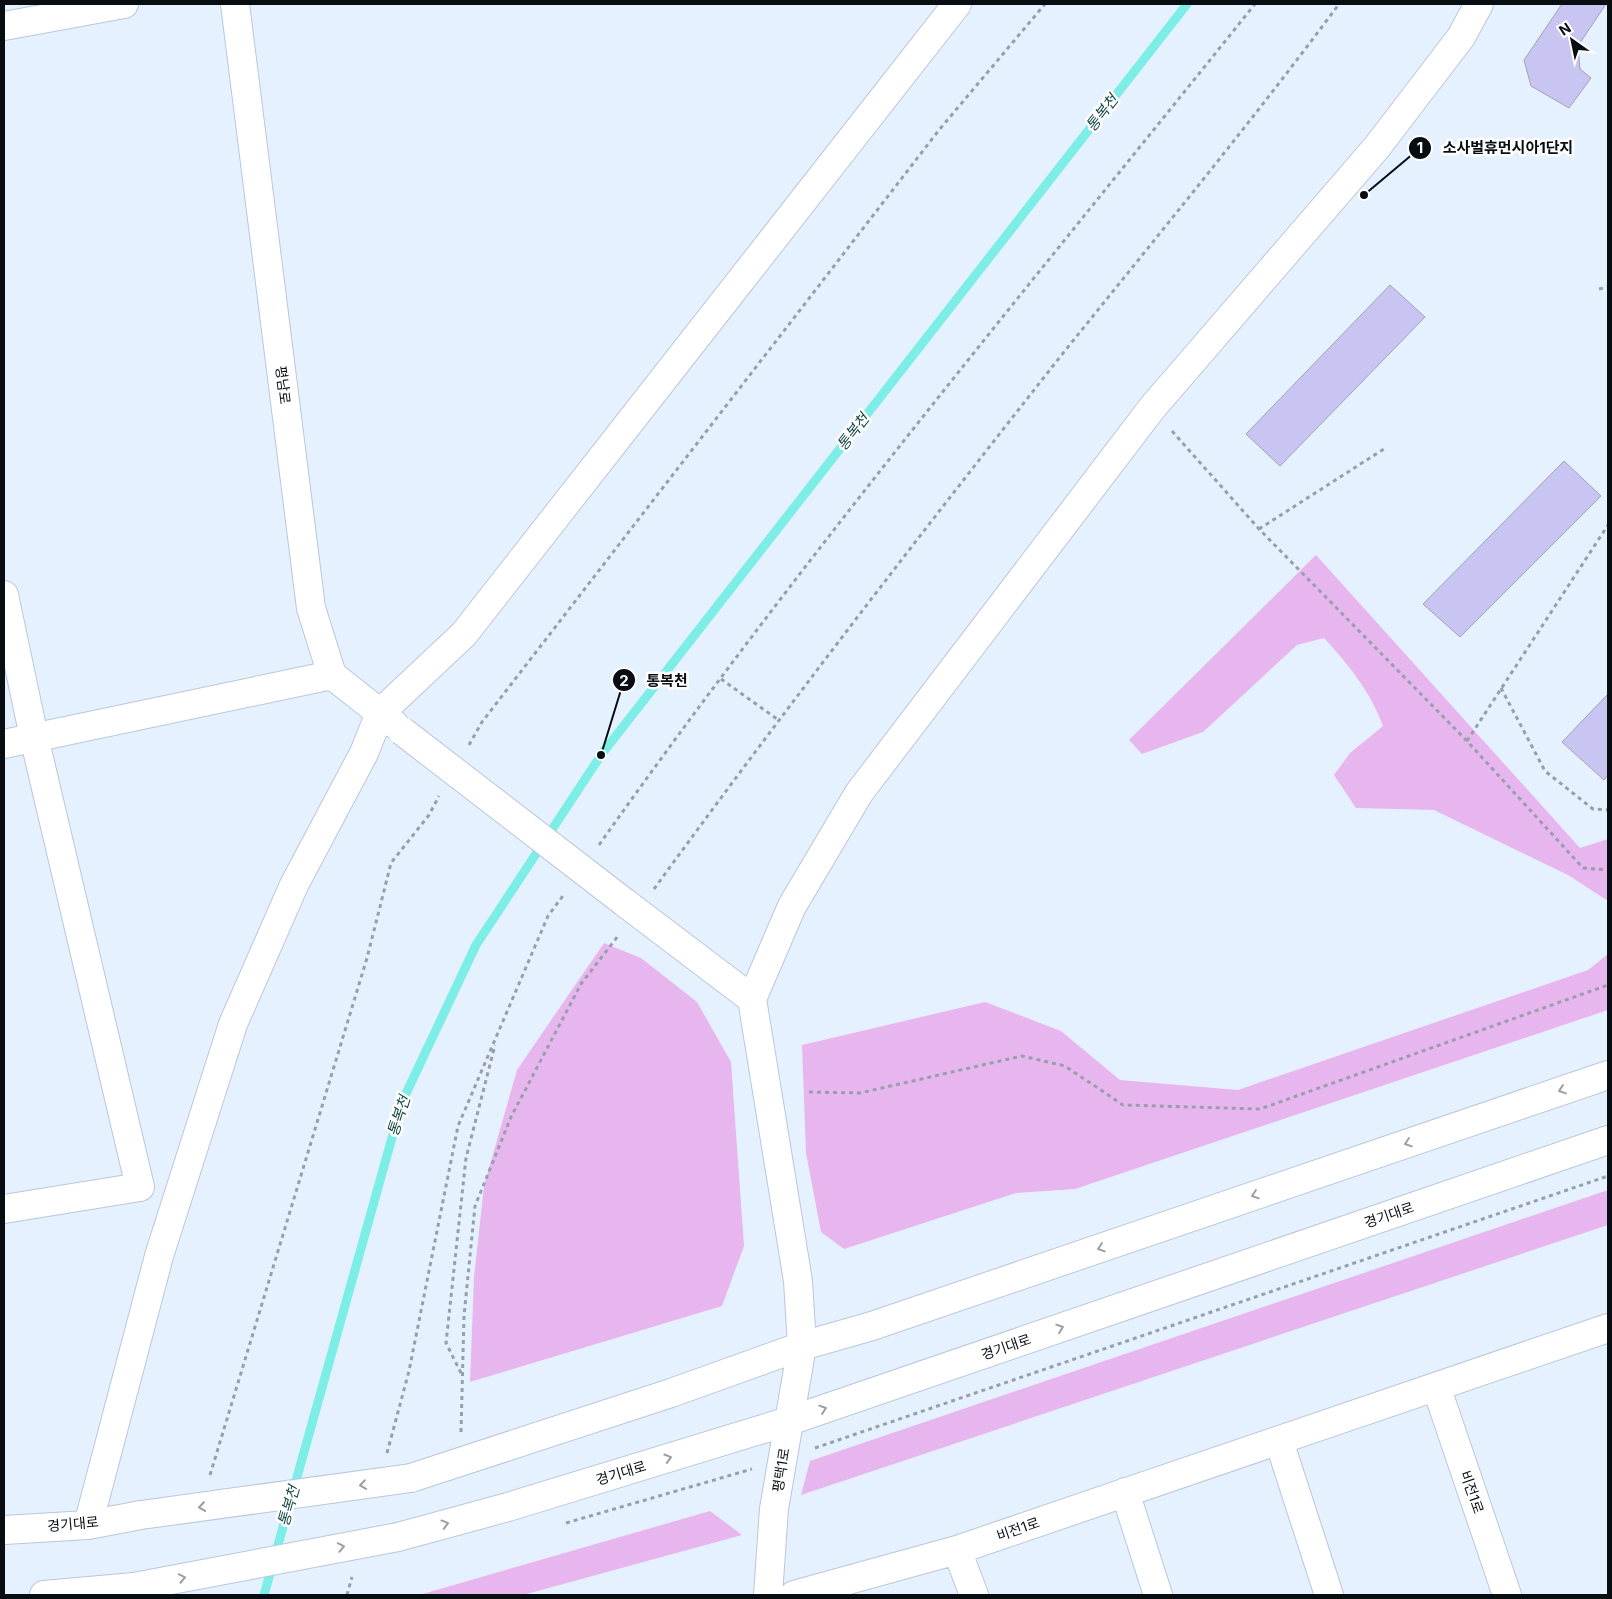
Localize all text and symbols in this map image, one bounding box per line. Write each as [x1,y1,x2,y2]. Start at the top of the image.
north arrow [1547,15,1597,65]
text: N [1556,19,1574,39]
water label: 통복천 [1081,89,1123,135]
callout: 소사벌휴먼시아1단지 [1407,133,1583,163]
text: 1 [1417,138,1423,157]
text: 소사벌휴먼시아1단지 [1443,138,1573,157]
street label: 평남로 [273,365,294,405]
water label: 통복천 [832,408,874,454]
callout: 통복천 [612,665,698,695]
text: 2 [619,671,629,690]
text: 통복천 [646,671,688,690]
one-way arrow [1558,1085,1567,1095]
water label: 통복천 [383,1091,415,1138]
one-way arrow [1405,1137,1413,1147]
one-way arrow [1251,1190,1259,1200]
street label: 경기대로 [1362,1198,1416,1231]
one-way arrow [1097,1242,1105,1252]
one-way arrow [1055,1324,1063,1334]
street label: 경기대로 [979,1330,1033,1363]
one-way arrow [818,1405,827,1415]
street label: 평택1로 [769,1447,792,1493]
one-way arrow [664,1454,672,1464]
street label: 경기대로 [594,1457,648,1488]
street label: 비전1로 [1457,1468,1488,1516]
one-way arrow [358,1479,366,1490]
water label: 통복천 [274,1481,304,1528]
one-way arrow [197,1501,206,1511]
street label: 경기대로 [47,1513,99,1534]
street label: 비전1로 [994,1513,1042,1544]
one-way arrow [441,1519,450,1530]
one-way arrow [337,1543,346,1553]
one-way arrow [177,1573,186,1583]

